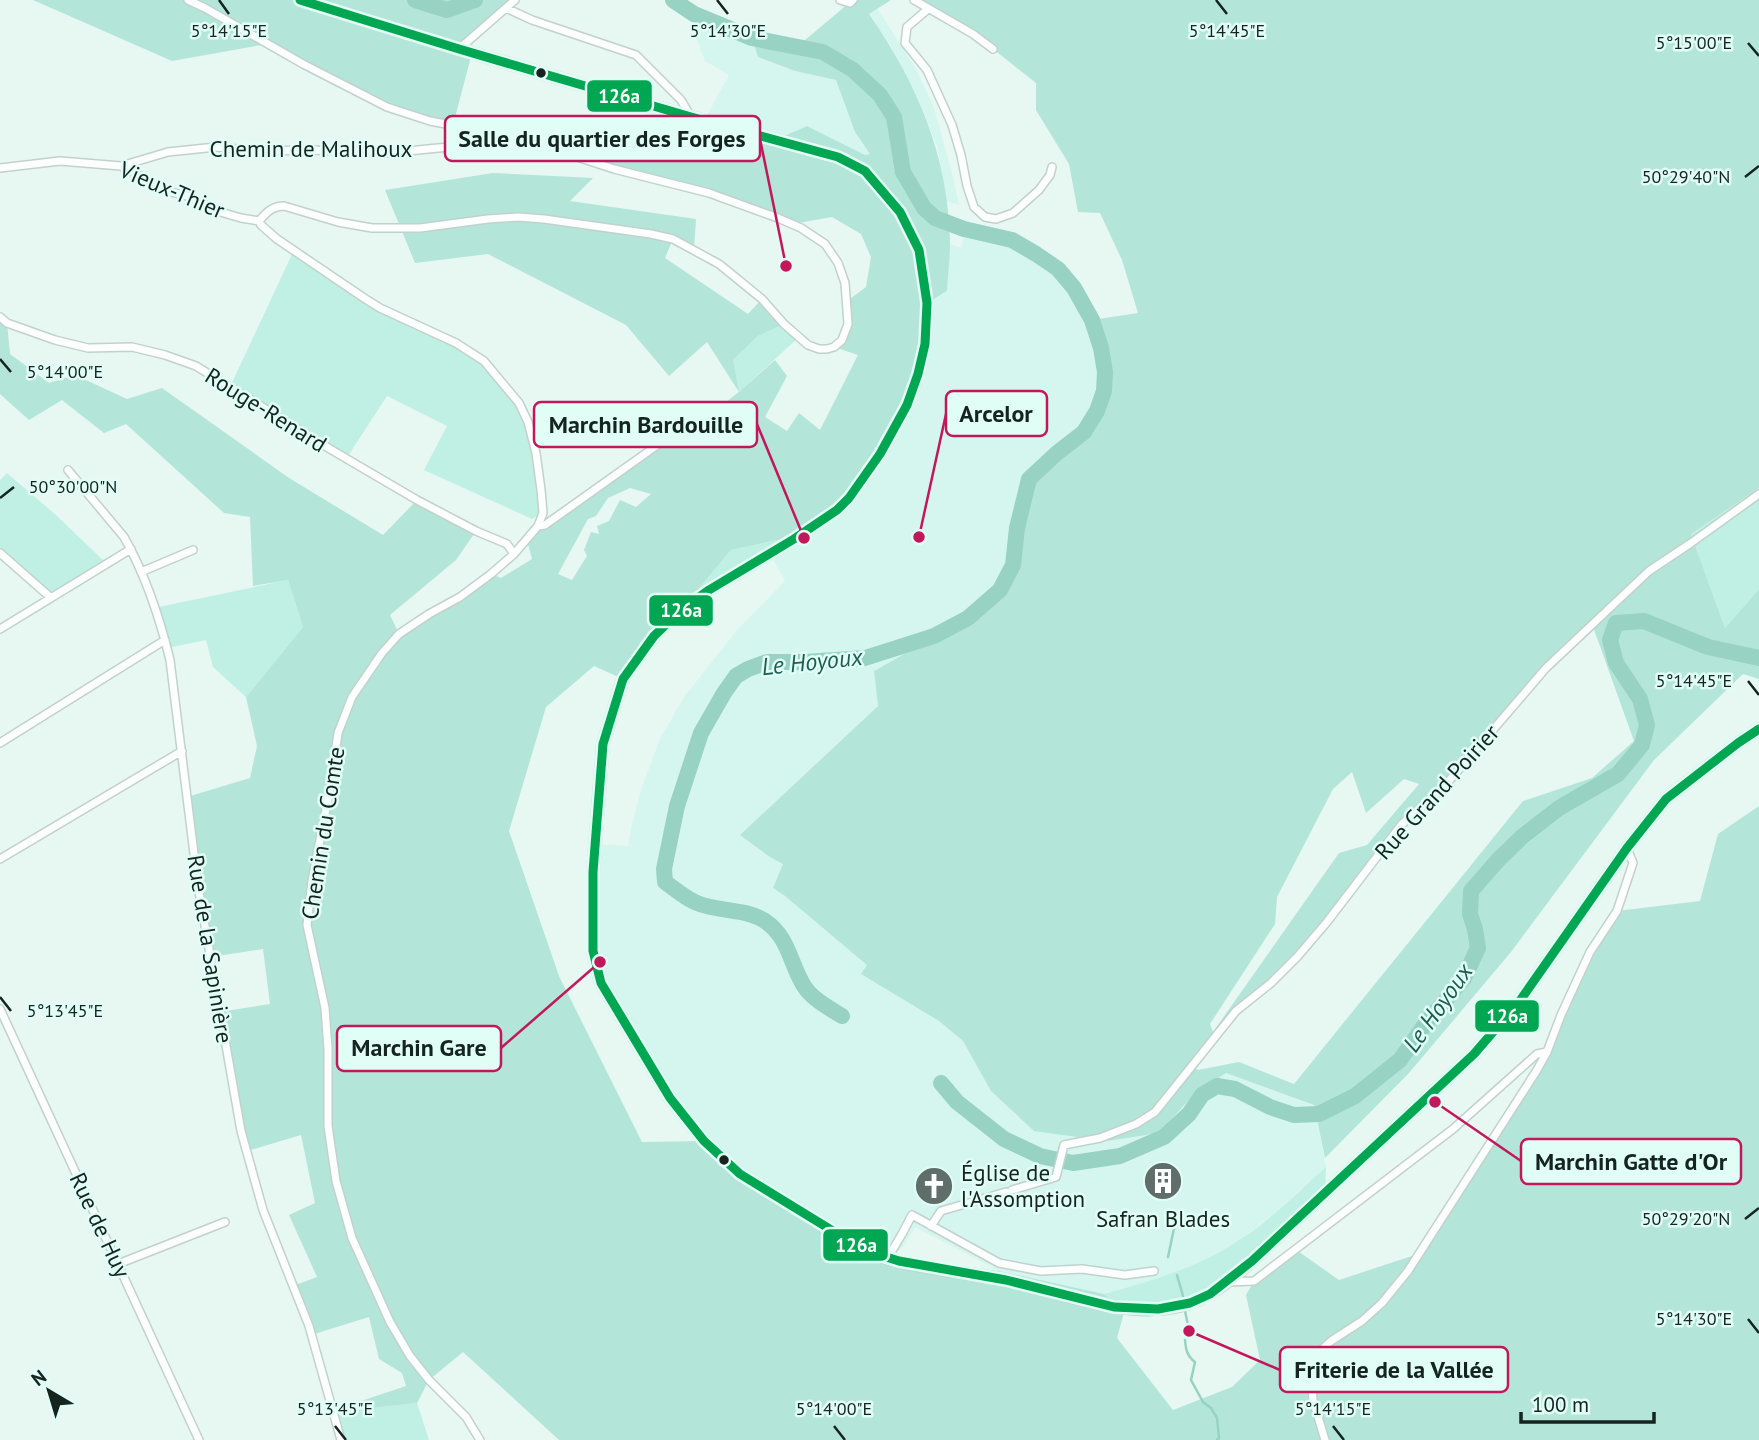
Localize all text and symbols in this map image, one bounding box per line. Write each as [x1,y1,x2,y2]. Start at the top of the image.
text: 5°14'15"E [191,19,267,42]
text: 5°14'30"E [690,19,766,42]
text: 5°14'45"E [1189,19,1265,42]
text: 5°15'00"E [1656,31,1732,54]
unlabelled marker [534,66,548,80]
line badge: 126a [586,79,653,113]
text: 126a [598,84,640,108]
callout: Salle du quartier des Forges [445,116,760,161]
text: Salle du quartier des Forges [458,123,746,154]
street label: Chemin de Malihoux [210,134,413,163]
street label: Vieux-Thier [114,154,229,225]
text: 50°29'40"N [1642,165,1730,188]
text: 5°14'00"E [27,360,103,383]
street label: Rouge-Renard [200,361,332,458]
callout: Arcelor [946,391,1047,436]
text: Arcelor [959,398,1033,429]
callout: Marchin Bardouille [534,402,757,447]
text: Marchin Bardouille [549,409,743,440]
text: 50°30'00"N [29,475,117,498]
line badge: 126a [648,594,714,627]
text: 126a [660,598,702,622]
water label: Le Hoyoux [760,641,865,682]
text: 5°14'45"E [1656,669,1732,692]
street label: Rue Grand Poirier [1368,718,1505,865]
street label: Chemin du Comte [295,745,350,921]
street label: Rue de la Sapinière [181,853,240,1045]
water label: Le Hoyoux [1396,956,1480,1058]
text: 5°13'45"E [27,999,103,1022]
line badge: 126a [1474,999,1540,1033]
text: 126a [1486,1004,1528,1028]
callout: Marchin Gare [337,1026,501,1071]
text: Marchin Gare [351,1032,487,1063]
callout: Marchin Gatte d'Or [1521,1139,1741,1184]
text: Marchin Gatte d'Or [1535,1146,1728,1177]
unlabelled marker [717,1153,731,1167]
place label: Église de l'Assomption [961,1158,1085,1213]
building icon: Safran Blades [1142,1160,1184,1202]
church icon: Église de l'Assomption [913,1165,955,1207]
street label: Rue de Huy [64,1168,137,1282]
place label: Safran Blades [1096,1204,1230,1233]
text: 50°29'20"N [1642,1207,1730,1230]
line badge: 126a [822,1228,889,1262]
text: 126a [835,1233,877,1257]
text: 5°14'30"E [1656,1307,1732,1330]
callout: Friterie de la Vallée [1280,1347,1508,1392]
text: Friterie de la Vallée [1294,1354,1494,1385]
north arrow [14,1356,84,1426]
text: N [26,1364,51,1391]
scale bar [1521,1380,1654,1424]
text: 100 m [1532,1391,1589,1418]
text: 5°13'45"E [297,1397,373,1420]
text: 5°14'00"E [796,1397,872,1420]
text: 5°14'15"E [1295,1397,1371,1420]

